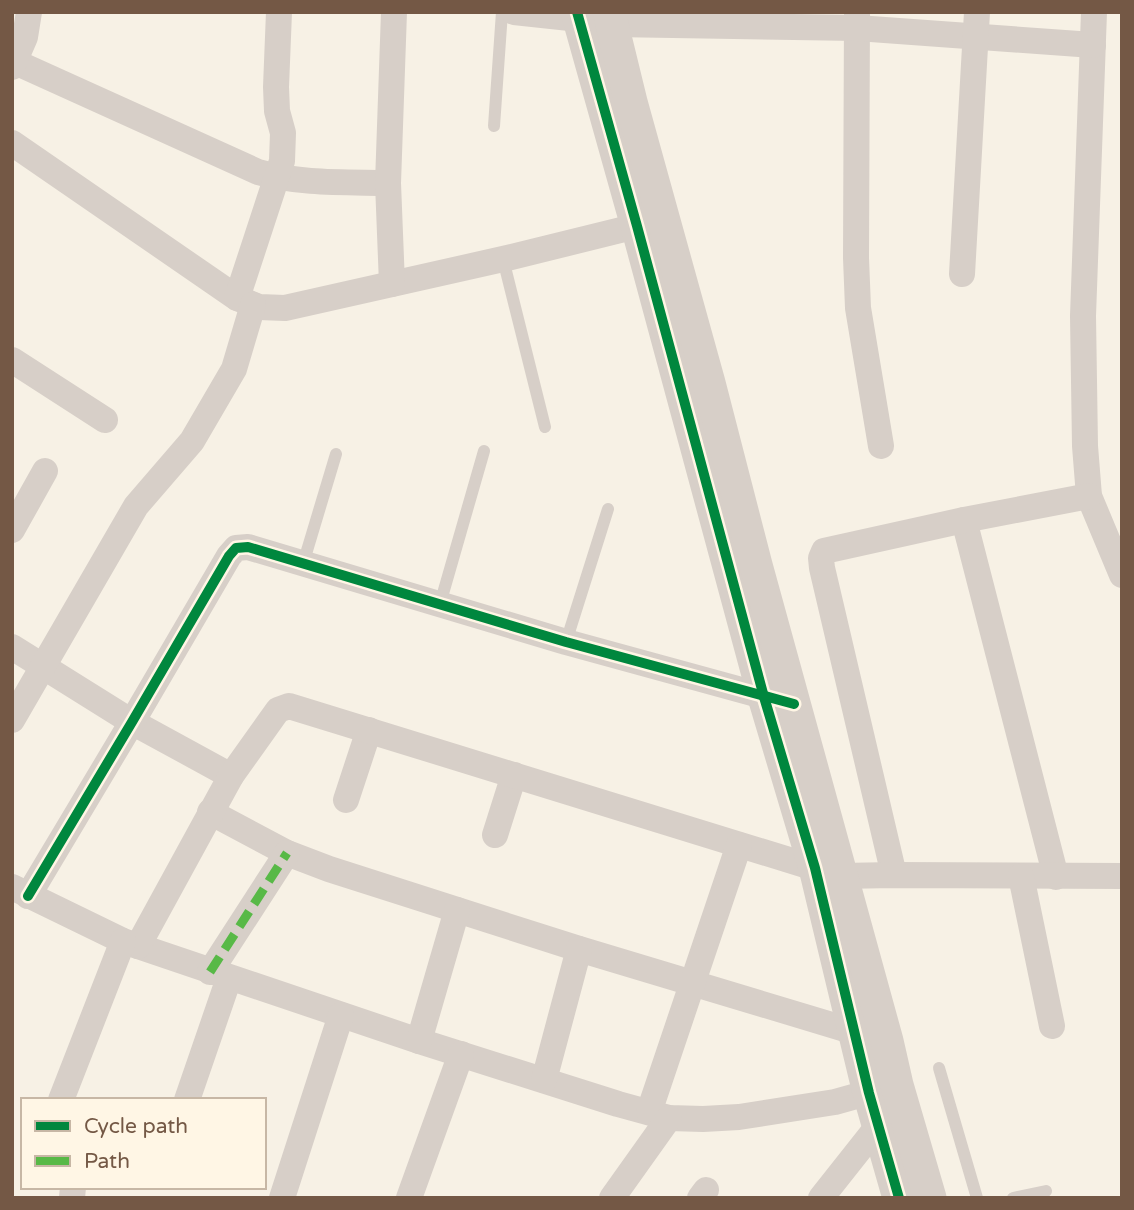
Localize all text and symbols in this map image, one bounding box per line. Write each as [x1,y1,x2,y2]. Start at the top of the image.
legend [21,1098,266,1189]
text: Cycle path [84,1114,188,1139]
text: Path [84,1149,130,1174]

